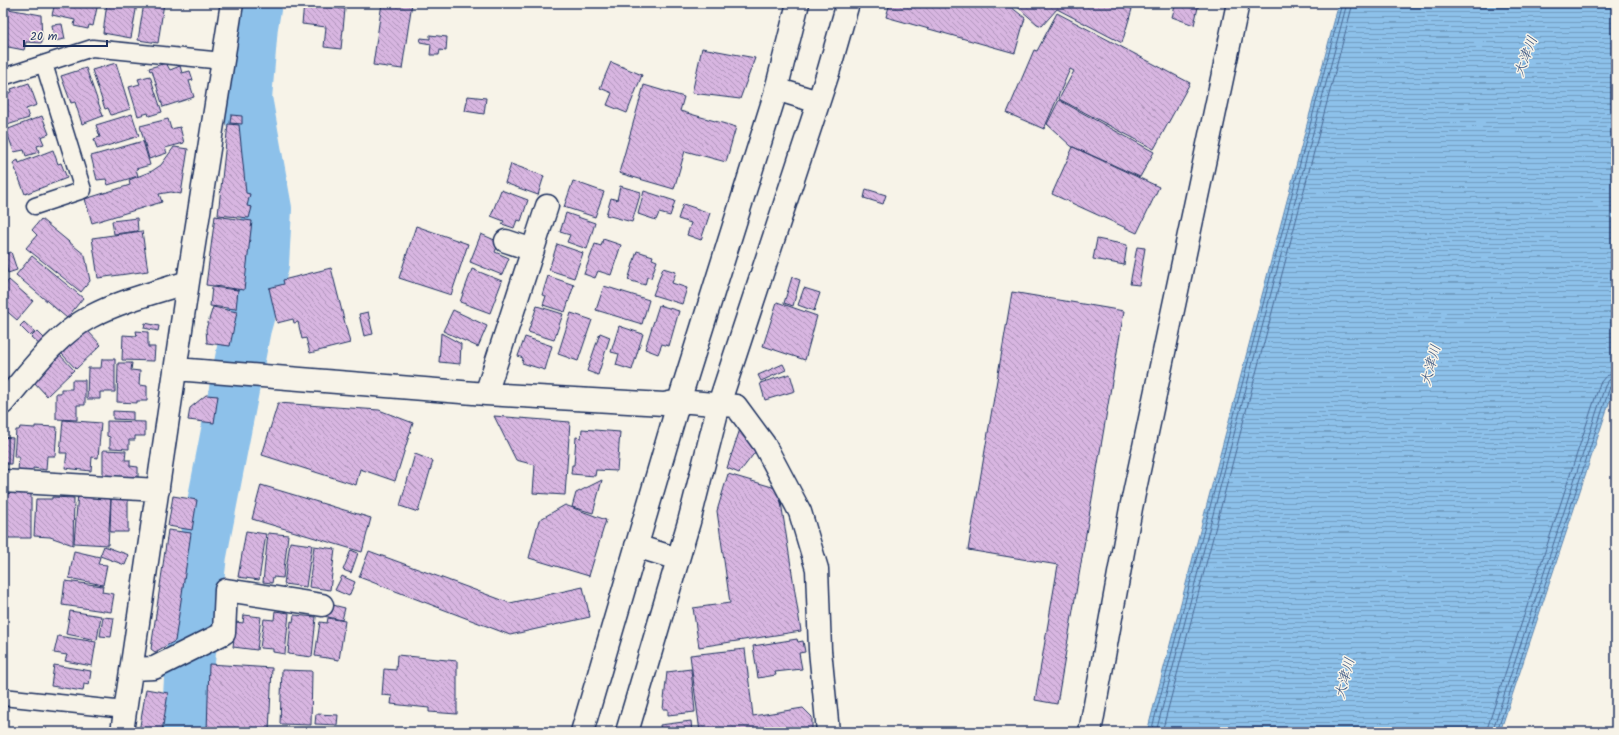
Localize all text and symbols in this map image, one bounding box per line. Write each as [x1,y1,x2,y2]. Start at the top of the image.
scale bar [24,22,107,48]
text: 20 m [30,27,58,46]
water label: 大津川 [1508,33,1544,80]
water label: 大津川 [1415,342,1447,388]
water label: 大津川 [1329,655,1361,701]

